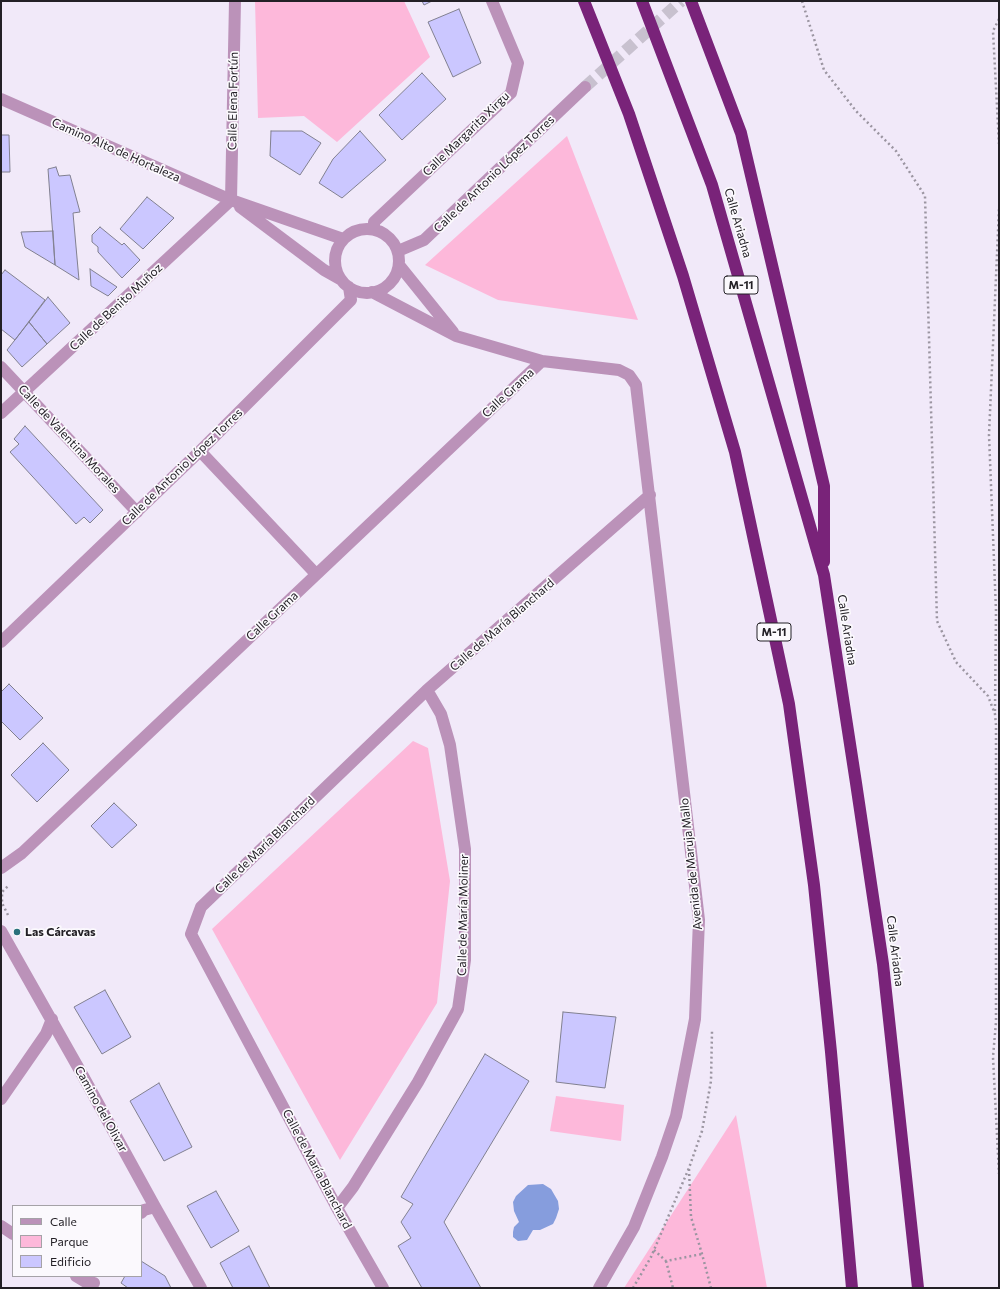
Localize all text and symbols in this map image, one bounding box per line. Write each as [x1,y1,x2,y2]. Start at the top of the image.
street label: Calle Elena Fortún [225,52,241,150]
street label: Calle Margarita Xirgu [420,89,512,179]
street label: Calle de Antonio López Torres [431,112,557,236]
street label: Camino Alto de Hortaleza [49,115,183,185]
street label: Calle Ariadna [721,187,755,259]
street label: Calle de Benito Muñoz [67,260,165,354]
road number: M-11 [724,276,758,294]
street label: Calle Grama [479,365,537,421]
street label: Calle de Valentina Morales [15,382,123,496]
street label: Calle de Antonio López Torres [119,405,245,529]
street label: Calle de María Blanchard [447,576,557,674]
street label: Calle Grama [243,588,301,644]
street label: Calle Ariadna [834,593,860,667]
road number: M-11 [757,623,791,641]
street label: Calle de María Blanchard [212,793,318,897]
street label: Avenida de Maruja Mallo [677,797,705,931]
street label: Calle de María Moliner [455,854,471,976]
street label: Calle Ariadna [883,915,907,987]
place label: Las Cárcavas [25,925,96,939]
marker: Las Cárcavas [12,927,22,937]
street label: Camino del Olivar [71,1064,131,1154]
street label: Calle de María Blanchard [279,1107,355,1231]
legend [12,1205,142,1277]
text: Calle [50,1214,77,1228]
text: Parque [50,1234,88,1248]
text: Edificio [50,1254,91,1268]

